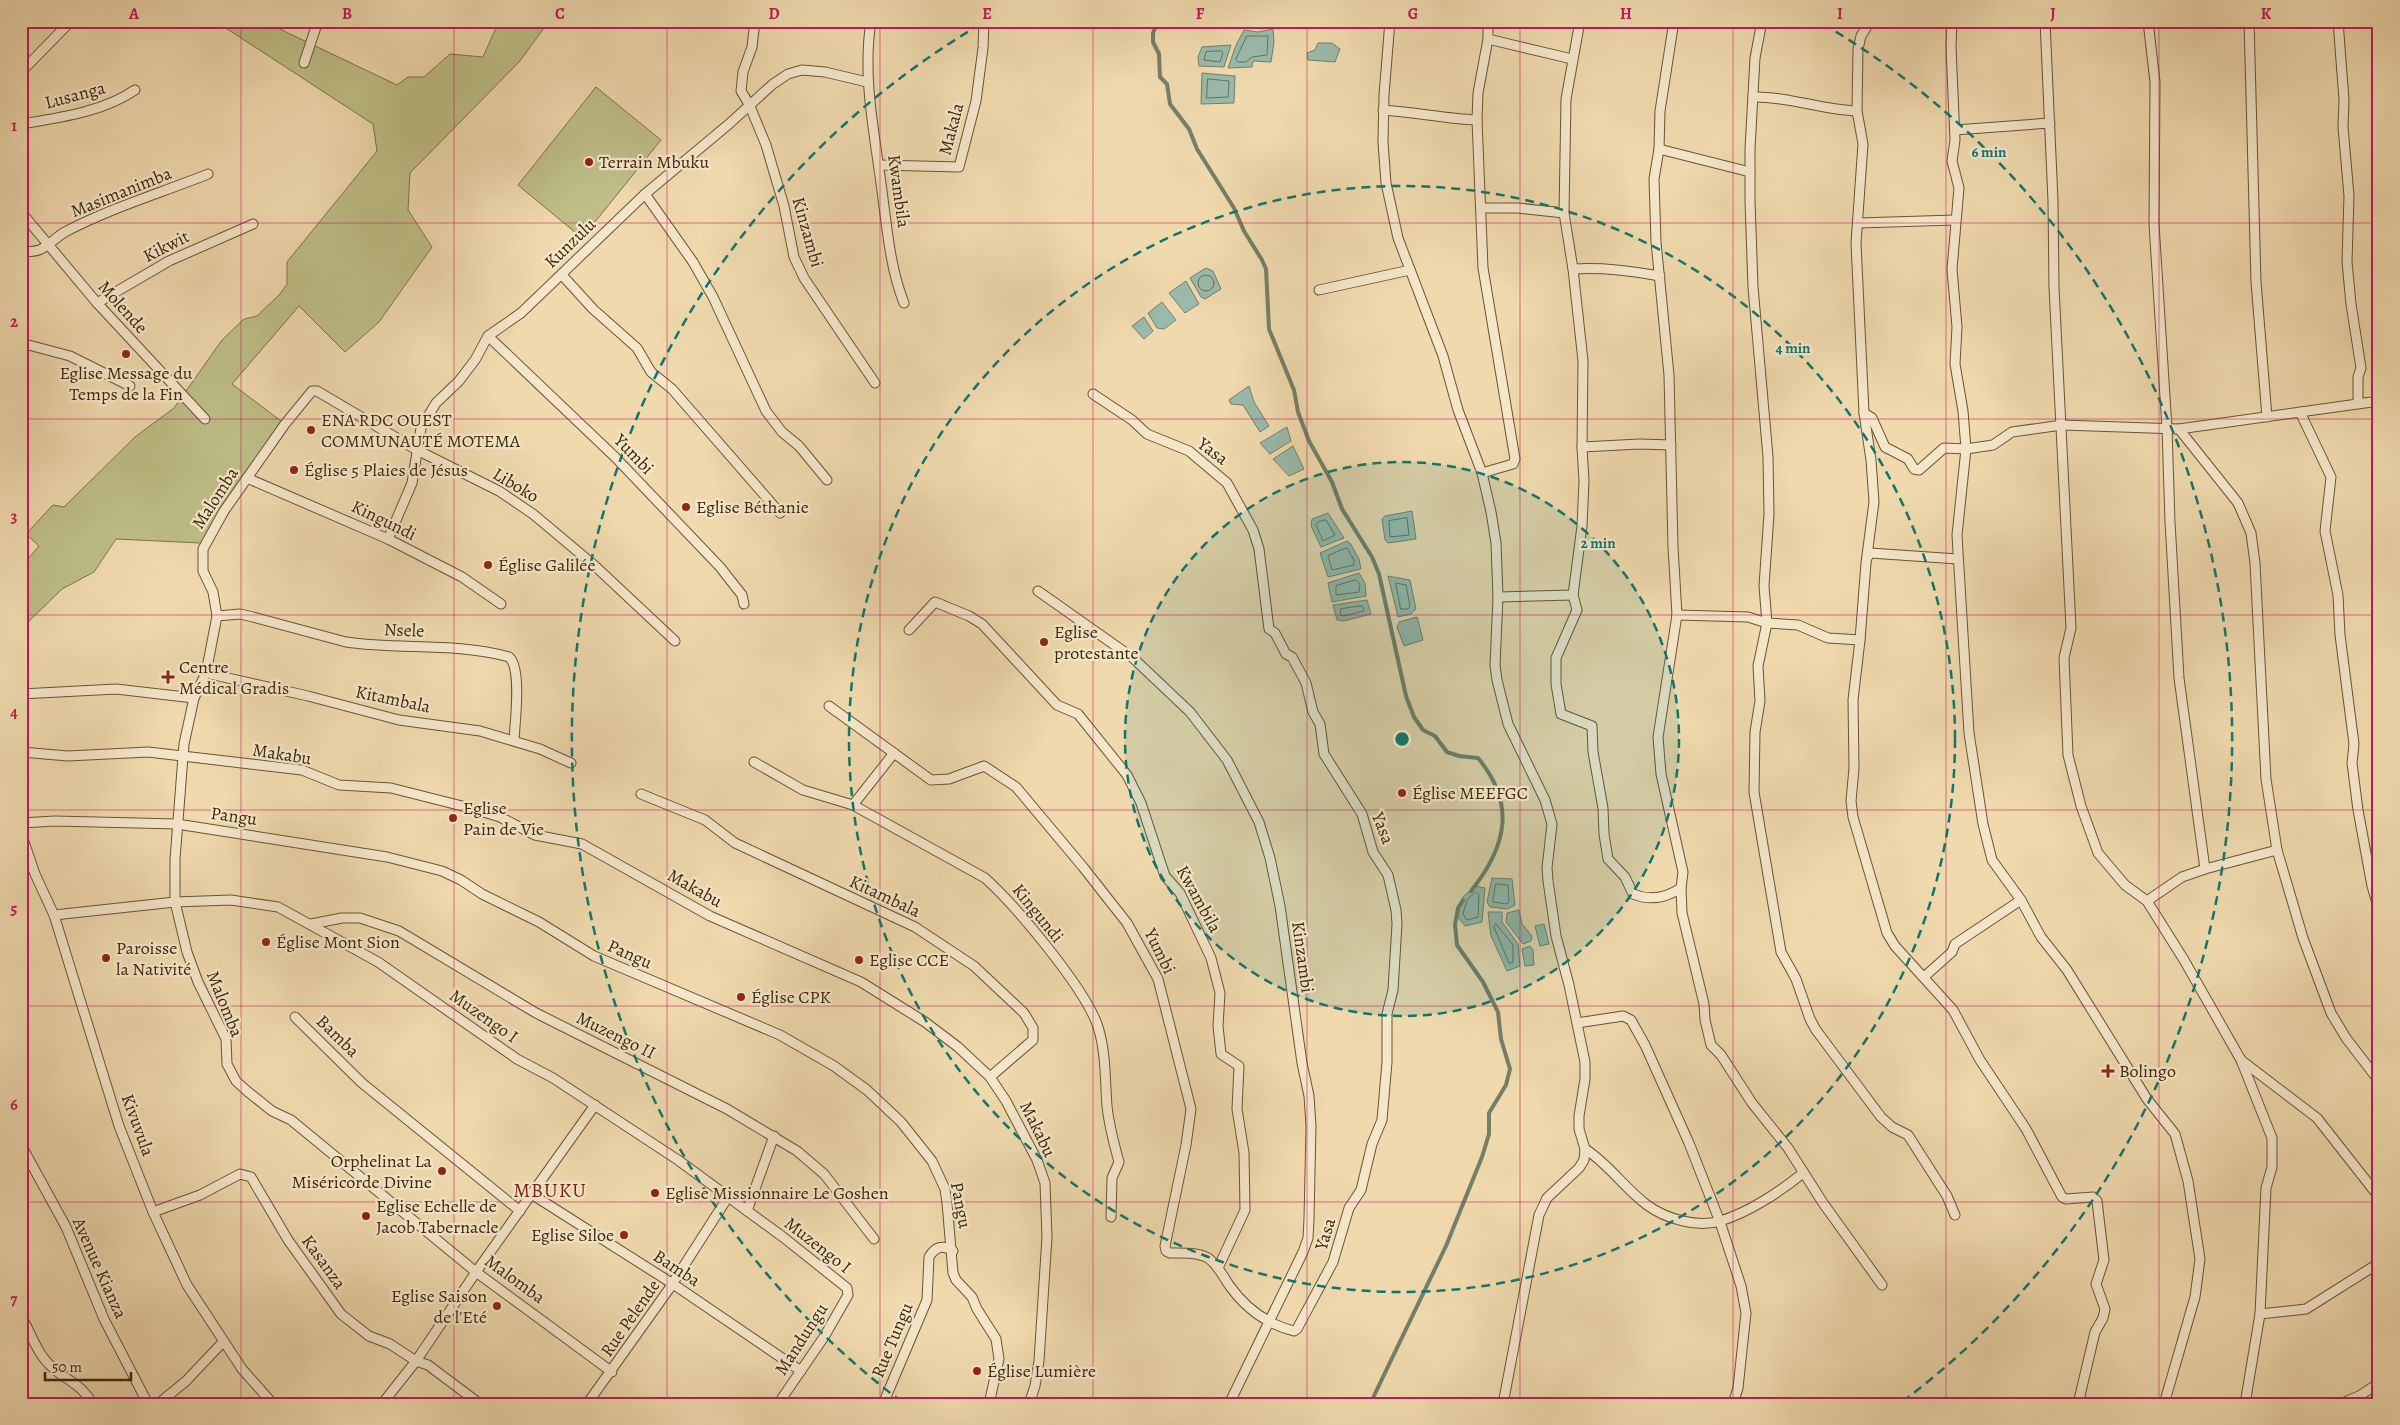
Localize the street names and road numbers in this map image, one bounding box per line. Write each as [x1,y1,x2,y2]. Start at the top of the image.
street label: Lusanga [42,75,108,115]
street label: Makala [933,100,970,158]
street label: Kwambila [882,153,916,230]
street label: Masimanimba [67,161,175,223]
street label: Kinzambi [787,194,829,270]
street label: Kunzulu [539,212,601,273]
street label: Kikwit [139,224,193,268]
street label: Molende [93,275,153,339]
street label: Yumbi [608,428,659,480]
street label: Yasa [1192,431,1234,471]
street label: Malomba [186,462,244,534]
street label: Liboko [488,462,544,508]
street label: Kingundi [347,494,421,546]
street label: Nsele [383,617,425,643]
street label: Kitambala [353,679,433,719]
street label: Makabu [251,738,313,771]
street label: Pangu [209,801,259,831]
street label: Yasa [1366,808,1400,848]
street label: Kwambila [1171,861,1228,938]
street label: Makabu [663,863,727,913]
street label: Kitambala [845,869,925,923]
street label: Kingundi [1007,878,1069,948]
street label: Kinzambi [1286,920,1320,994]
street label: Yumbi [1138,923,1181,978]
street label: Pangu [604,934,656,975]
street label: Malomba [201,967,249,1041]
street label: Muzengo I [445,984,523,1048]
street label: Muzengo II [572,1006,660,1064]
street label: Bamba [311,1009,365,1063]
street label: Kivuvula [116,1091,161,1160]
street label: Makabu [1014,1097,1062,1161]
street label: Pangu [945,1180,977,1230]
street label: Muzengo I [780,1211,856,1279]
street label: Avenue Kianza [67,1213,133,1323]
street label: Yasa [1308,1214,1341,1254]
street label: Kasanza [296,1230,352,1294]
street label: Bamba [649,1244,706,1292]
street label: Malomba [480,1249,551,1309]
street label: Rue Pelende [595,1275,665,1361]
street label: Mandungu [769,1298,833,1380]
street label: Rue Tungu [865,1299,919,1381]

